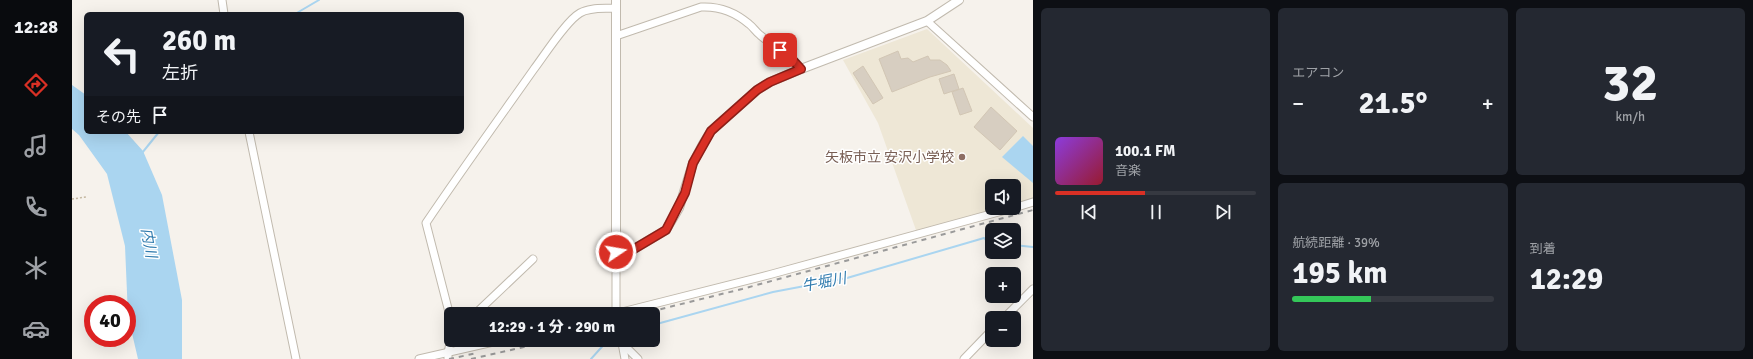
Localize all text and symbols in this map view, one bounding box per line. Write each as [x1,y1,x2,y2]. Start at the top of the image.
text: 12:28 [14,16,58,38]
text: 260 m [162,24,236,58]
icon: left [96,28,148,80]
pin [763,33,797,67]
icon: arrive [769,39,791,61]
text: 32 [1602,51,1658,115]
text: 左折 [162,62,198,84]
text: エアコン [1292,65,1344,81]
icon: directions [22,71,50,99]
text: 21.5° [1358,85,1428,122]
text: − [1292,90,1304,117]
text: + [1482,90,1494,117]
icon: arrive [149,104,171,126]
text: その先 [96,108,141,126]
text: km/h [1616,109,1645,125]
icon: music [22,132,50,160]
text: 100.1 FM [1115,142,1176,160]
place label: 矢板市立 安沢小学校 [825,149,954,166]
marker: 矢板市立 安沢小学校 [957,152,967,162]
text: 音楽 [1115,163,1141,179]
map controls [985,179,1021,347]
button: sound [985,179,1021,215]
icon: phone [22,193,50,221]
icon: previous [1078,201,1100,223]
icon: pause [1145,201,1167,223]
icon: next [1212,201,1234,223]
button: layers [985,223,1021,259]
water label: 内川 [138,227,161,261]
position arrow [595,231,637,273]
text: 航続距離 · 39% [1292,235,1380,251]
text: 到着 [1530,241,1556,257]
icon: climate [22,254,50,282]
text: 195 km [1292,255,1387,292]
text: 12:29 [1530,261,1603,298]
button: + [985,267,1021,303]
water label: 牛堀川 [800,268,850,295]
speed limit sign: 40 [84,295,136,347]
button: − [985,311,1021,347]
icon: car [22,315,50,343]
text: 12:29 · 1 分 · 290 m [489,318,615,336]

